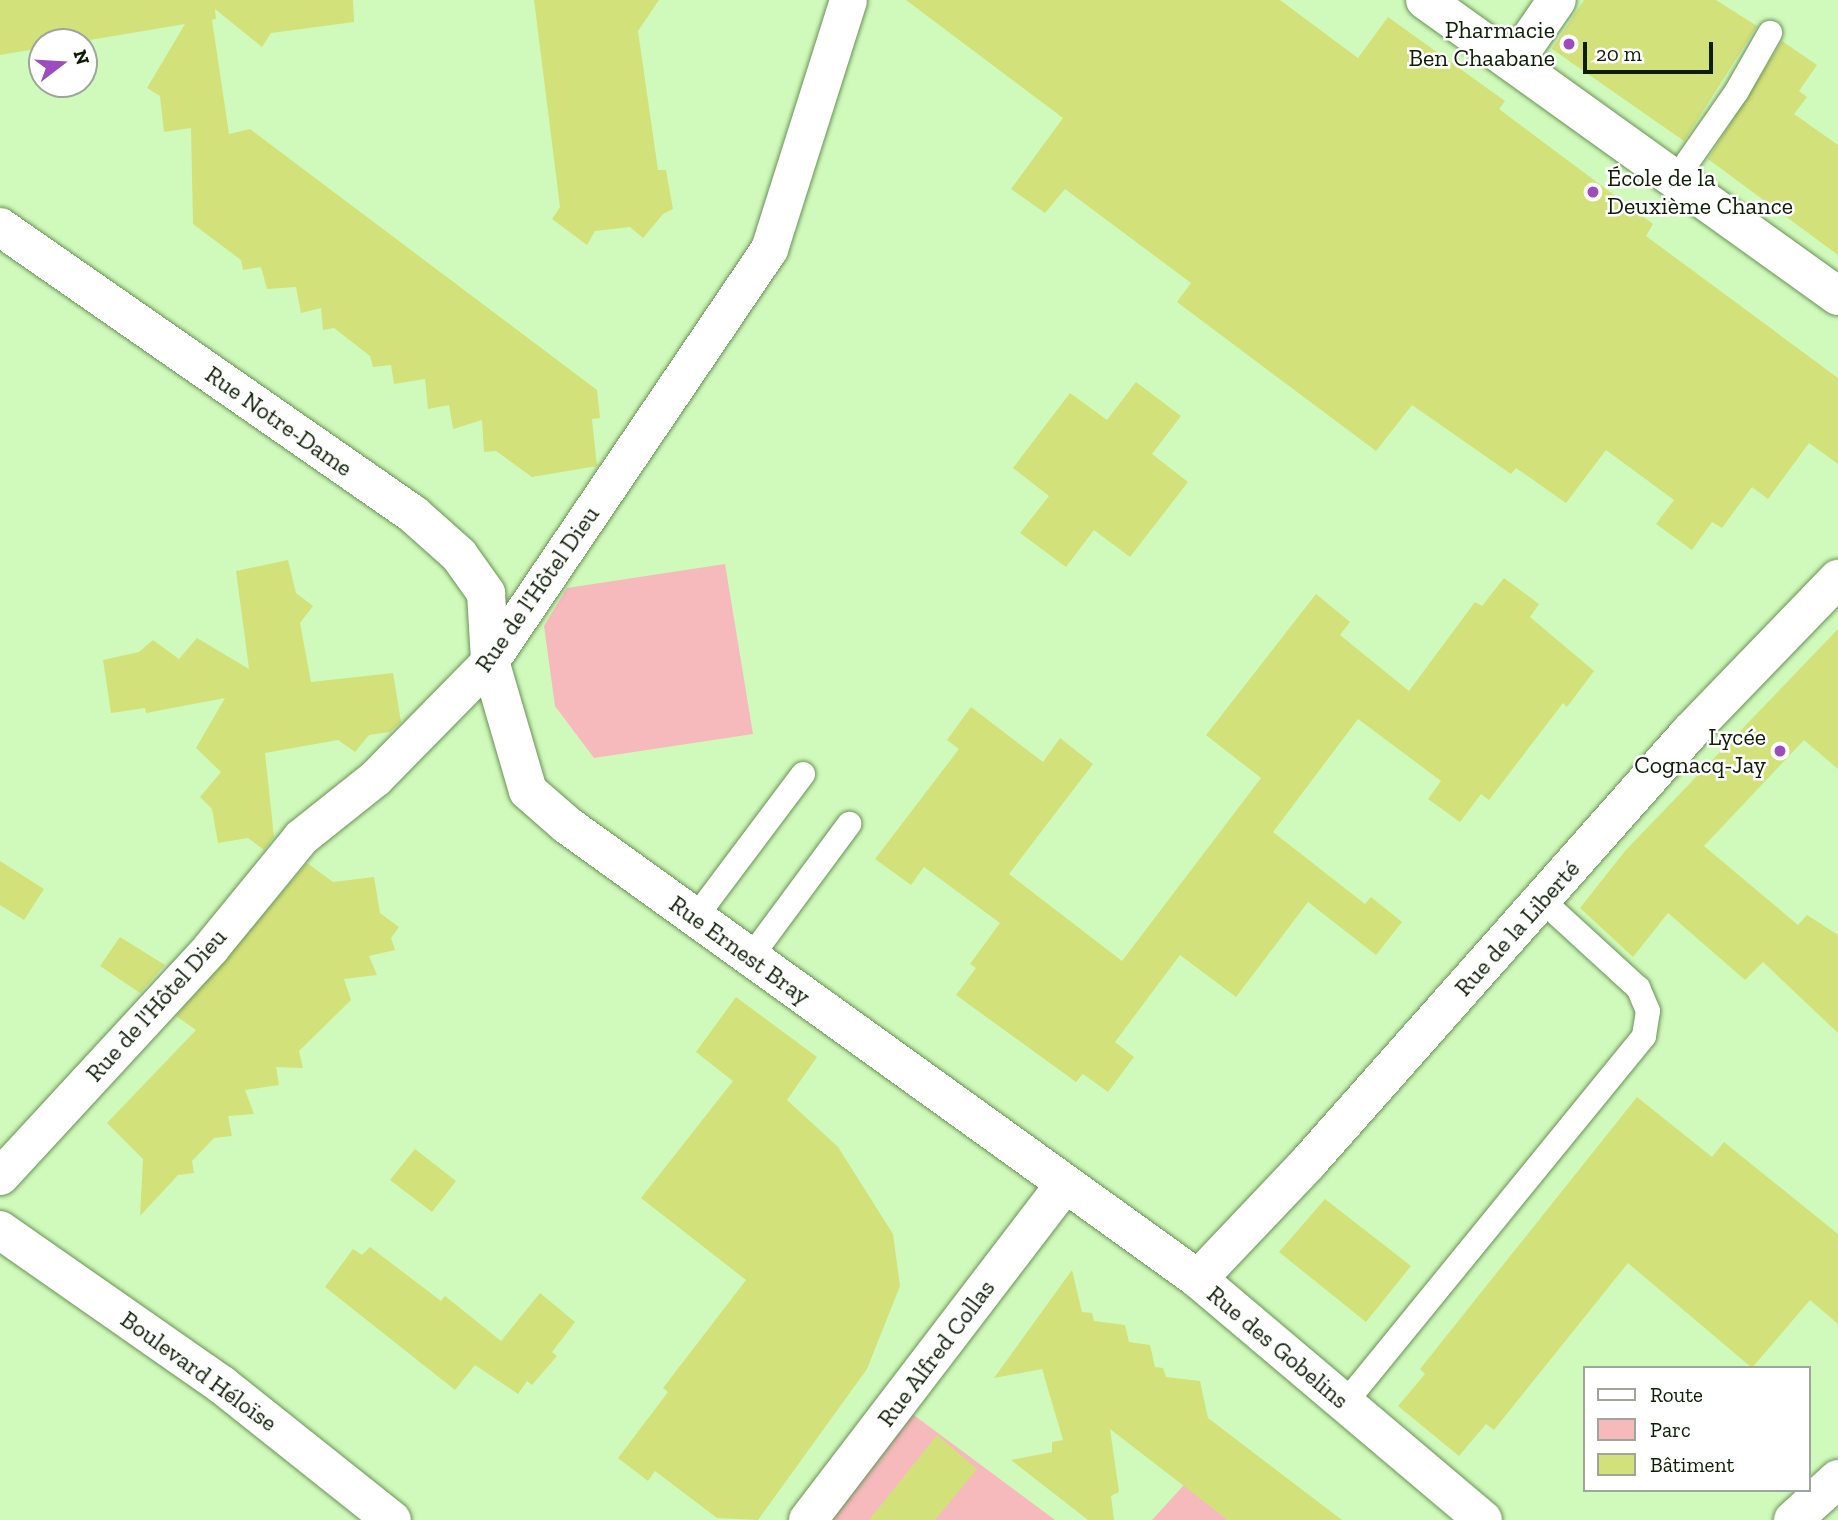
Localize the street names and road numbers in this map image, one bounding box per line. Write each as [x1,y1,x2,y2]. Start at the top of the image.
street label: Rue Notre-Dame [200,360,358,482]
street label: Rue de l'Hôtel Dieu [469,500,605,678]
street label: Rue de la Liberté [1449,854,1585,1002]
street label: Rue Ernest Bray [664,889,816,1011]
street label: Rue de l'Hôtel Dieu [80,923,232,1087]
street label: Rue Alfred Collas [871,1274,1001,1432]
street label: Rue des Gobelins [1201,1279,1355,1415]
street label: Boulevard Héloïse [115,1305,283,1437]

